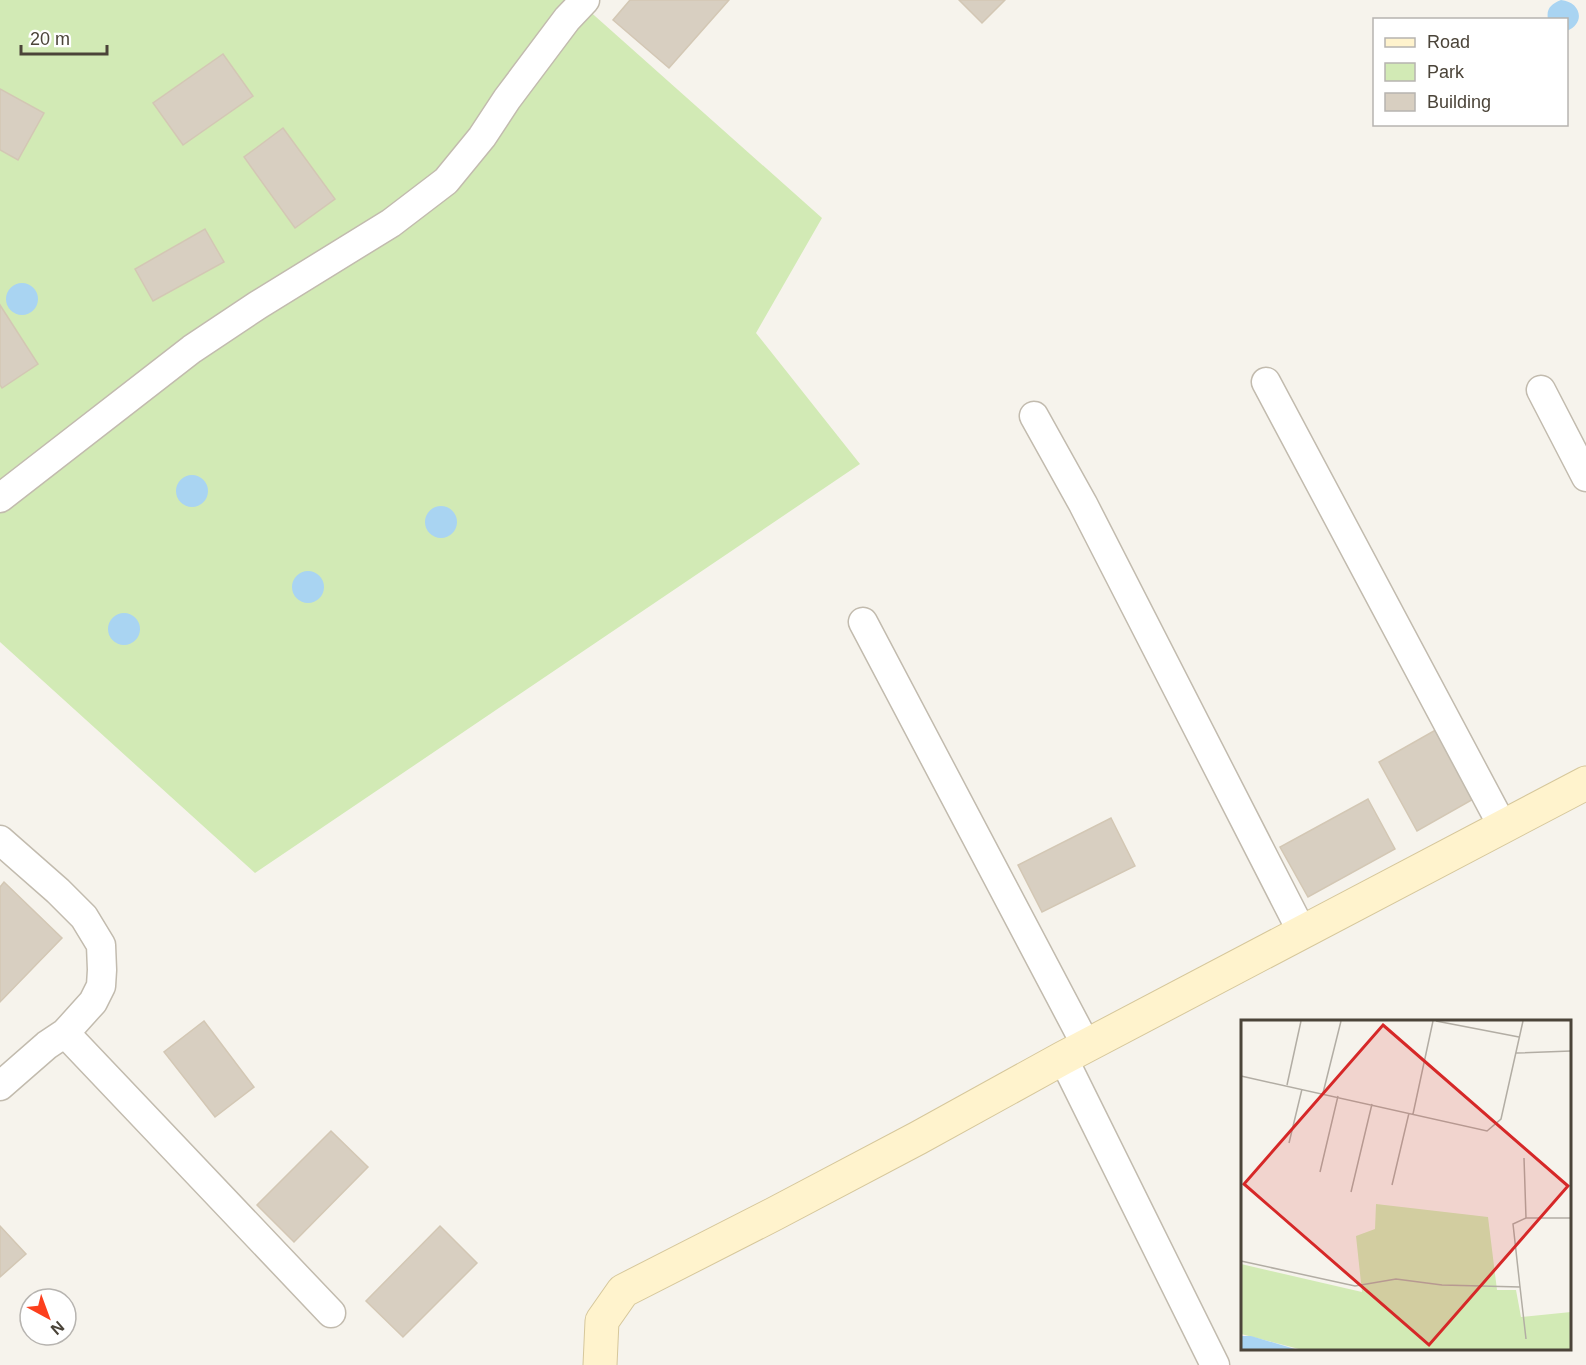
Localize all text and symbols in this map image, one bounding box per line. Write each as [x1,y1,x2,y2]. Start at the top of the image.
scale bar [21,18,106,56]
legend [1373,18,1568,126]
text: 20 m [30,29,70,49]
text: Road [1427,32,1470,52]
text: Park [1427,62,1465,82]
text: Building [1427,92,1491,112]
inset map [1241,1020,1571,1350]
north arrow [18,1287,78,1347]
text: N [48,1318,67,1338]

